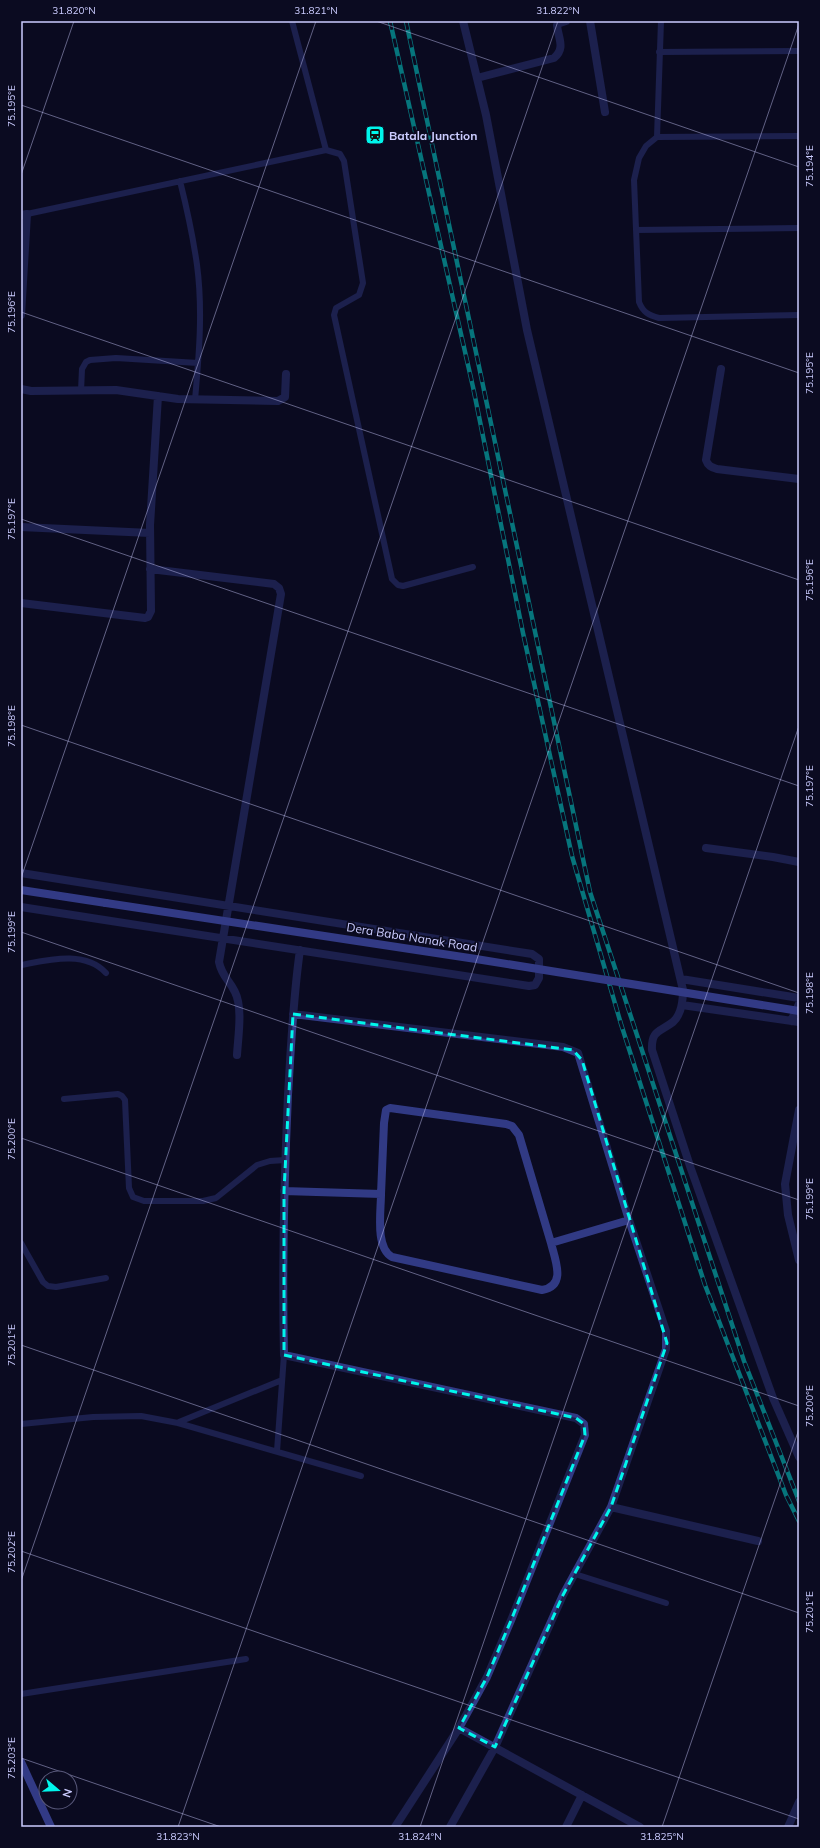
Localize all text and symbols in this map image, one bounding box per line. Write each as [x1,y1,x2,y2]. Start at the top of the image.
text: 31.820°N [52,4,96,17]
text: 31.821°N [294,4,338,17]
text: 31.822°N [536,4,580,17]
text: 75.195°E [5,85,18,127]
station icon: Batala Junction [364,124,386,146]
place label: Batala Junction [389,128,477,143]
text: 75.194°E [803,145,816,187]
text: 75.196°E [5,291,18,333]
text: 75.195°E [803,352,816,394]
text: 75.197°E [5,498,18,540]
text: 75.196°E [803,559,816,601]
text: 75.198°E [5,705,18,747]
text: 75.197°E [803,765,816,807]
text: 75.199°E [5,911,18,953]
street label: Dera Baba Nanak Road [346,919,478,955]
text: 75.198°E [803,972,816,1014]
text: 75.200°E [5,1118,18,1160]
text: 75.199°E [803,1178,816,1220]
text: 75.201°E [5,1324,18,1366]
text: 75.200°E [803,1385,816,1427]
text: 75.202°E [5,1531,18,1573]
text: 75.201°E [803,1591,816,1633]
text: 75.203°E [5,1737,18,1779]
north arrow [38,1770,78,1810]
text: N [59,1787,75,1799]
text: 31.823°N [156,1830,200,1843]
text: 31.824°N [398,1830,442,1843]
text: 31.825°N [640,1830,684,1843]

